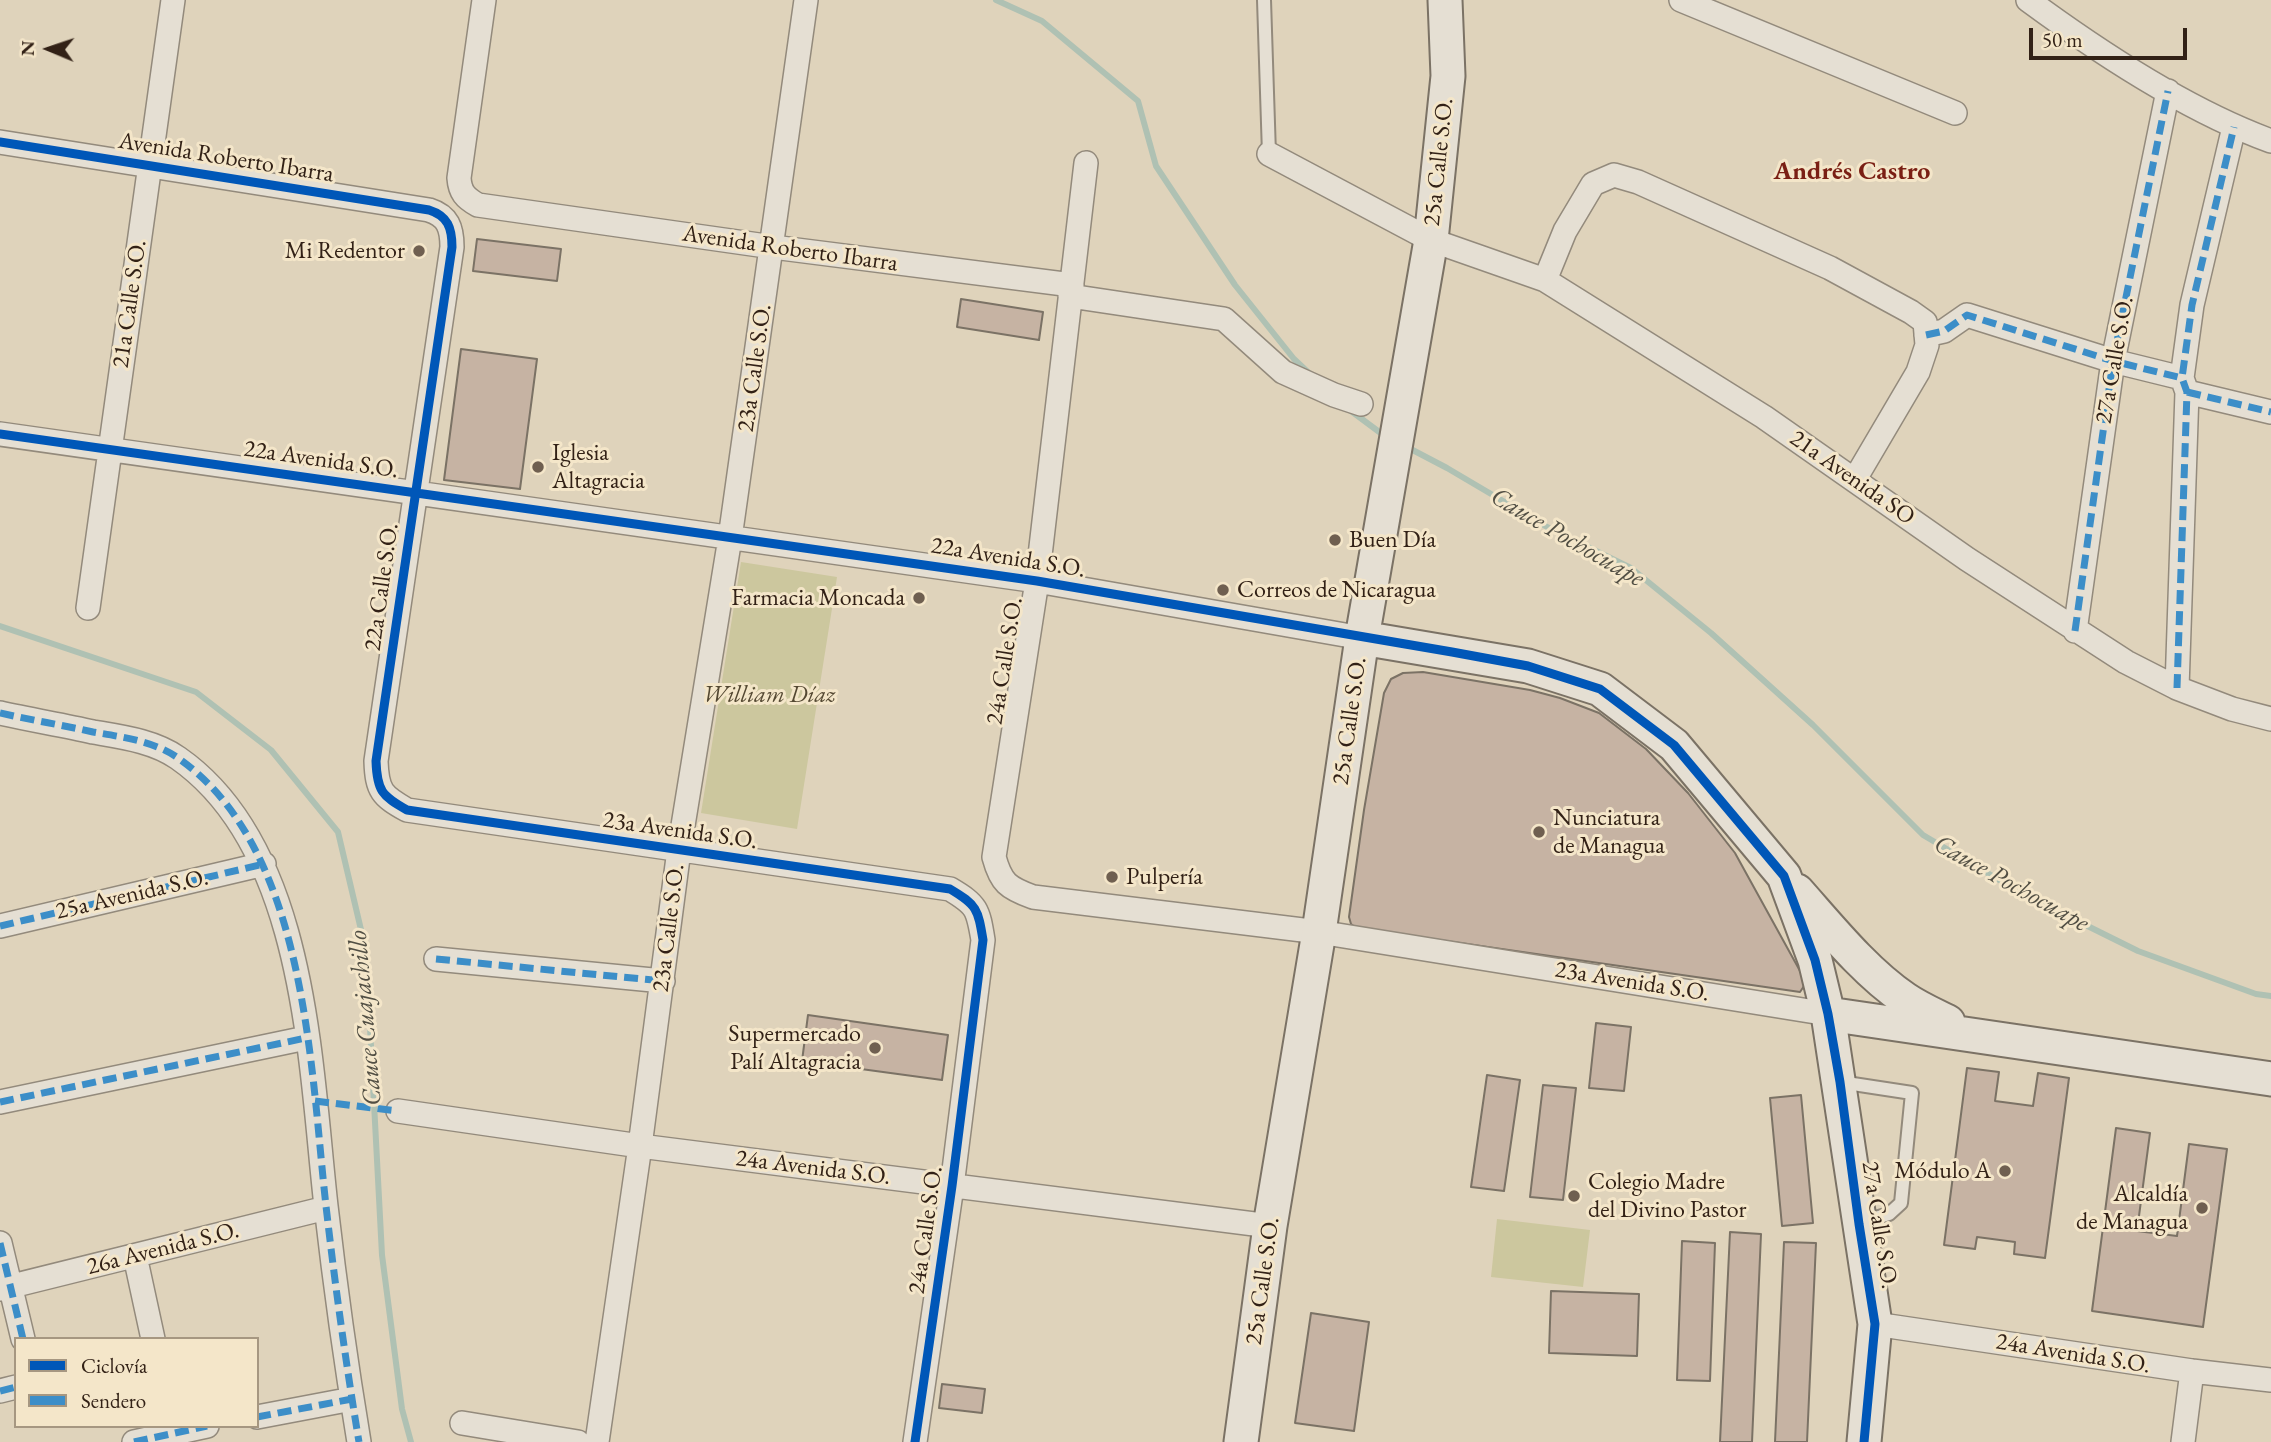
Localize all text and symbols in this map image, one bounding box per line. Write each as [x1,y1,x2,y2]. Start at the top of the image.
north arrow [14,14,84,84]
scale bar [2033,14,2190,58]
text: 50 m [2042,26,2083,53]
text: N [15,40,40,56]
street label: 25a Calle S.O. [1418,96,1460,228]
street label: Avenida Roberto Ibarra [116,127,336,189]
district label: Andrés Castro [1774,156,1930,188]
street label: Avenida Roberto Ibarra [680,220,900,278]
place label: Mi Redentor [285,237,405,265]
street label: 21a Calle S.O. [107,238,153,370]
marker: Mi Redentor [411,243,427,259]
street label: 27a Calle S.O. [2090,294,2140,426]
street label: 23a Calle S.O. [732,302,778,434]
street label: 21a Avenida SO [1784,424,1920,532]
street label: 22a Avenida S.O. [242,435,400,485]
place label: Iglesia Altagracia [552,439,645,495]
marker: Iglesia Altagracia [530,459,546,475]
water label: Cauce Pochocuape [1485,481,1649,595]
street label: 22a Calle S.O. [359,521,405,653]
place label: Buen Día [1349,526,1436,554]
street label: 22a Avenida S.O. [929,532,1087,584]
marker: Buen Día [1327,532,1343,548]
place label: Correos de Nicaragua [1237,576,1436,604]
marker: Correos de Nicaragua [1215,582,1231,598]
place label: Farmacia Moncada [731,584,905,612]
marker: Farmacia Moncada [911,590,927,606]
street label: 24a Calle S.O. [981,595,1029,727]
street label: 25a Calle S.O. [1327,655,1373,787]
park label: William Díaz [702,681,836,709]
place label: Nunciatura de Managua [1553,804,1665,860]
street label: 23a Avenida S.O. [601,806,759,856]
marker: Nunciatura de Managua [1531,824,1547,840]
water label: Cauce Pochocuape [1928,829,2094,939]
street label: 23a Calle S.O. [647,862,691,994]
street label: 25a Avenida S.O. [53,863,211,927]
place label: Pulpería [1126,863,1203,891]
marker: Pulpería [1104,869,1120,885]
water label: Cauce Cuajachillo [343,929,389,1107]
street label: 23a Avenida S.O. [1553,956,1711,1008]
place label: Supermercado Palí Altagracia [728,1020,861,1076]
marker: Supermercado Palí Altagracia [867,1040,883,1056]
street label: 24a Avenida S.O. [734,1144,892,1192]
place label: Módulo A [1894,1157,1991,1185]
street label: 27a Calle S.O. [1855,1159,1903,1291]
marker: Módulo A [1997,1163,2013,1179]
street label: 24a Calle S.O. [903,1164,949,1296]
place label: Colegio Madre del Divino Pastor [1588,1168,1747,1224]
place label: Alcaldía de Managua [2076,1180,2188,1236]
marker: Colegio Madre del Divino Pastor [1566,1188,1582,1204]
marker: Alcaldía de Managua [2194,1200,2210,1216]
street label: 25a Calle S.O. [1240,1215,1286,1347]
street label: 26a Avenida S.O. [84,1216,242,1282]
street label: 24a Avenida S.O. [1994,1328,2152,1380]
legend [14,1337,259,1428]
text: Ciclovía [81,1352,147,1379]
text: Sendero [81,1387,146,1414]

